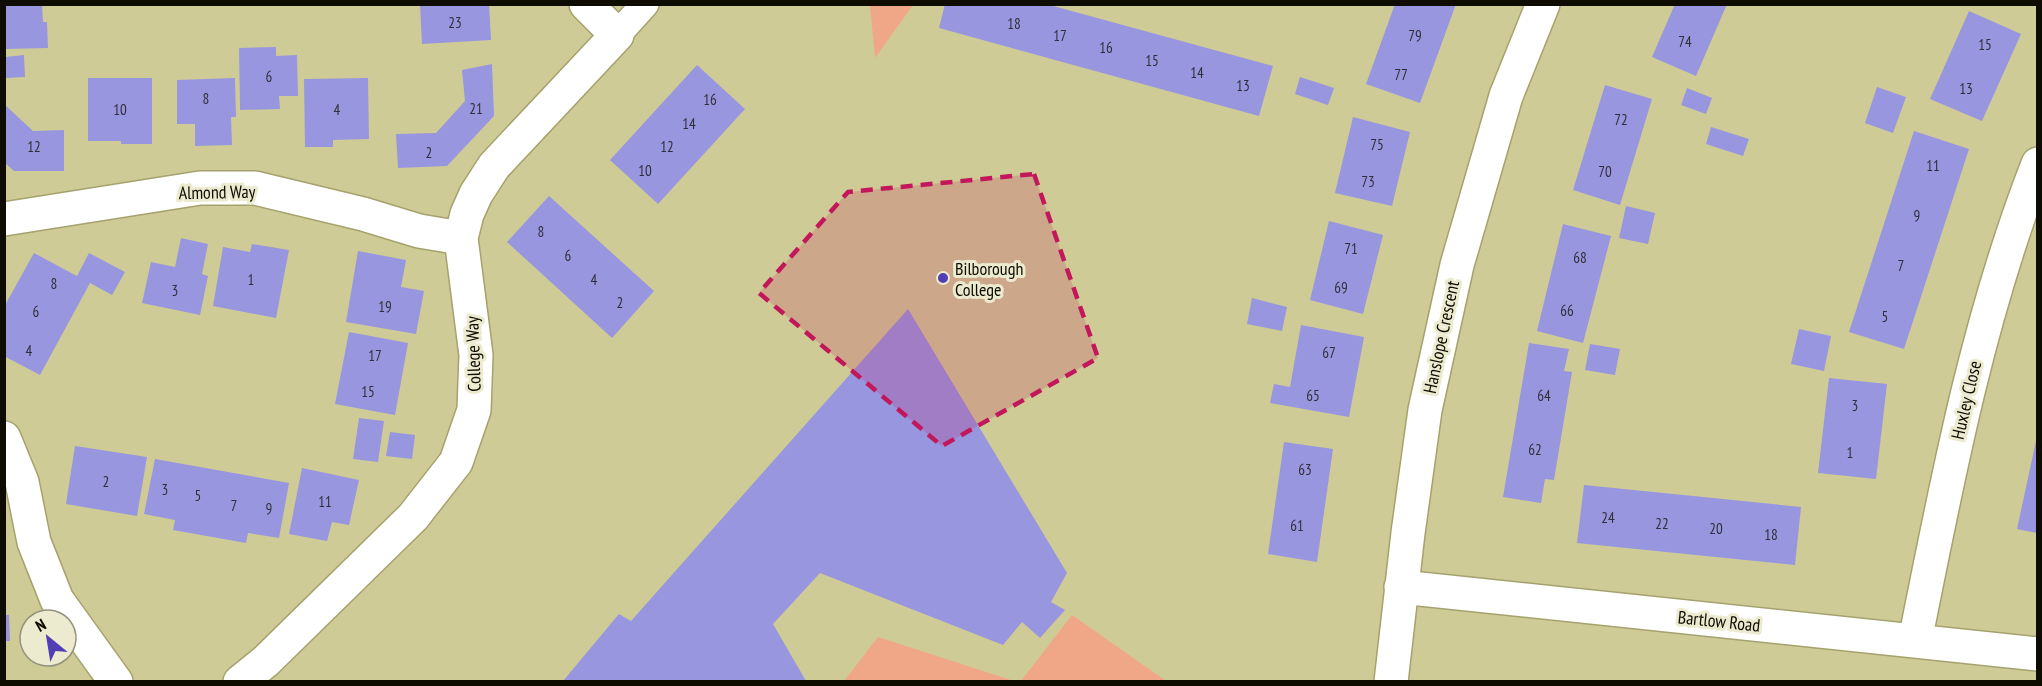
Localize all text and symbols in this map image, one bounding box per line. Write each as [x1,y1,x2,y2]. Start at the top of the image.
house number: 23 [448,13,462,32]
house number: 18 [1007,14,1021,33]
house number: 17 [1053,26,1067,45]
house number: 79 [1408,26,1422,45]
house number: 74 [1678,32,1692,51]
house number: 15 [1978,35,1992,54]
house number: 16 [1099,38,1113,57]
house number: 15 [1145,51,1159,70]
house number: 14 [1190,63,1204,82]
house number: 77 [1394,65,1408,84]
house number: 6 [266,67,273,86]
house number: 13 [1236,76,1250,95]
house number: 13 [1959,79,1973,98]
house number: 8 [203,89,209,108]
house number: 16 [703,90,717,109]
house number: 21 [469,99,483,118]
house number: 10 [113,100,127,119]
house number: 4 [334,100,341,119]
house number: 72 [1614,110,1628,129]
house number: 14 [682,114,696,133]
house number: 75 [1370,135,1384,154]
house number: 12 [27,137,41,156]
house number: 12 [660,137,674,156]
house number: 2 [426,143,432,162]
house number: 11 [1926,156,1940,175]
house number: 10 [638,161,652,180]
house number: 70 [1598,162,1612,181]
house number: 73 [1361,172,1375,191]
street label: Almond Way [178,180,256,204]
house number: 9 [1914,206,1920,225]
house number: 8 [538,222,544,241]
house number: 71 [1344,239,1358,258]
house number: 6 [565,246,572,265]
house number: 68 [1573,248,1587,267]
house number: 7 [1898,256,1904,275]
place label: Bilborough College [955,257,1023,301]
house number: 1 [248,270,254,289]
house number: 4 [591,270,598,289]
marker: Bilborough College [936,271,950,285]
house number: 8 [51,274,57,293]
house number: 69 [1334,278,1348,297]
street label: Hanslope Crescent [1418,278,1464,396]
house number: 3 [172,281,178,300]
house number: 2 [617,293,623,312]
house number: 19 [378,297,392,316]
house number: 66 [1560,301,1574,320]
house number: 6 [33,302,40,321]
house number: 5 [1882,307,1888,326]
street label: College Way [460,316,486,392]
house number: 4 [26,341,33,360]
house number: 67 [1322,343,1336,362]
house number: 17 [368,346,382,365]
street label: Huxley Close [1946,358,1986,442]
house number: 15 [361,382,375,401]
house number: 65 [1306,386,1320,405]
house number: 64 [1537,386,1551,405]
house number: 3 [1852,396,1858,415]
house number: 62 [1528,440,1542,459]
house number: 1 [1847,443,1853,462]
house number: 63 [1298,460,1312,479]
house number: 2 [103,472,109,491]
house number: 3 [162,480,168,499]
house number: 5 [195,486,201,505]
house number: 11 [318,492,332,511]
house number: 7 [231,496,237,515]
house number: 9 [266,499,272,518]
house number: 24 [1601,508,1615,527]
house number: 22 [1655,514,1669,533]
house number: 61 [1290,516,1304,535]
house number: 20 [1709,519,1723,538]
house number: 18 [1764,525,1778,544]
street label: Bartlow Road [1677,605,1761,637]
north arrow [18,608,78,668]
text: N [32,614,49,636]

